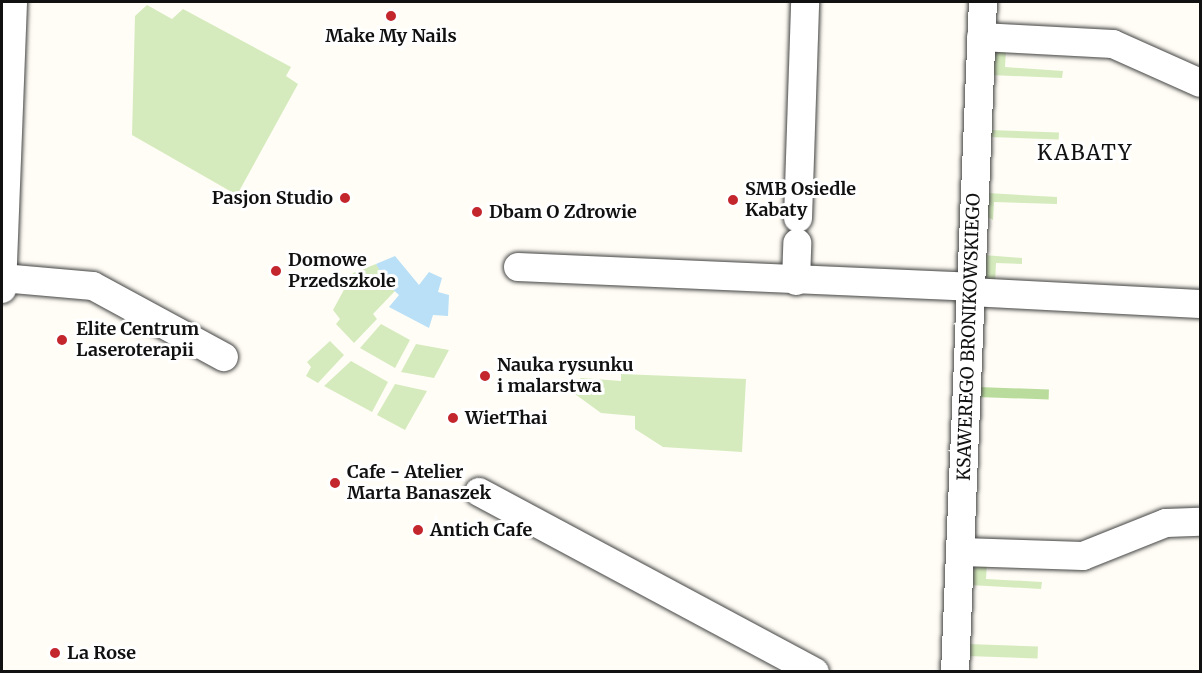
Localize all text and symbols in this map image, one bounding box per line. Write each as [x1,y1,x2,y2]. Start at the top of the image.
marker: Make My Nails [384,9,398,23]
place label: Make My Nails [325,25,457,47]
district label: KABATY [1037,140,1133,166]
place label: SMB Osiedle Kabaty [745,179,856,222]
place label: Pasjon Studio [212,187,333,209]
marker: Pasjon Studio [338,191,352,205]
marker: SMB Osiedle Kabaty [726,193,740,207]
street label: KSAWEREGO BRONIKOWSKIEGO [953,193,985,481]
place label: Dbam O Zdrowie [489,201,637,223]
marker: Dbam O Zdrowie [470,205,484,219]
place label: Domowe Przedszkole [288,250,396,292]
marker: Domowe Przedszkole [269,264,283,278]
place label: Elite Centrum Laseroterapii [76,319,199,362]
marker: Elite Centrum Laseroterapii [53,331,71,349]
place label: Nauka rysunku i malarstwa [497,355,634,398]
marker: Nauka rysunku i malarstwa [478,369,492,383]
place label: WietThai [465,407,547,429]
marker: WietThai [446,411,460,425]
place label: Cafe - Atelier Marta Banaszek [347,462,491,504]
marker: Cafe - Atelier Marta Banaszek [328,476,342,490]
place label: Antich Cafe [430,519,532,541]
marker: Antich Cafe [411,523,425,537]
place label: La Rose [67,642,136,664]
marker: La Rose [48,646,62,660]

